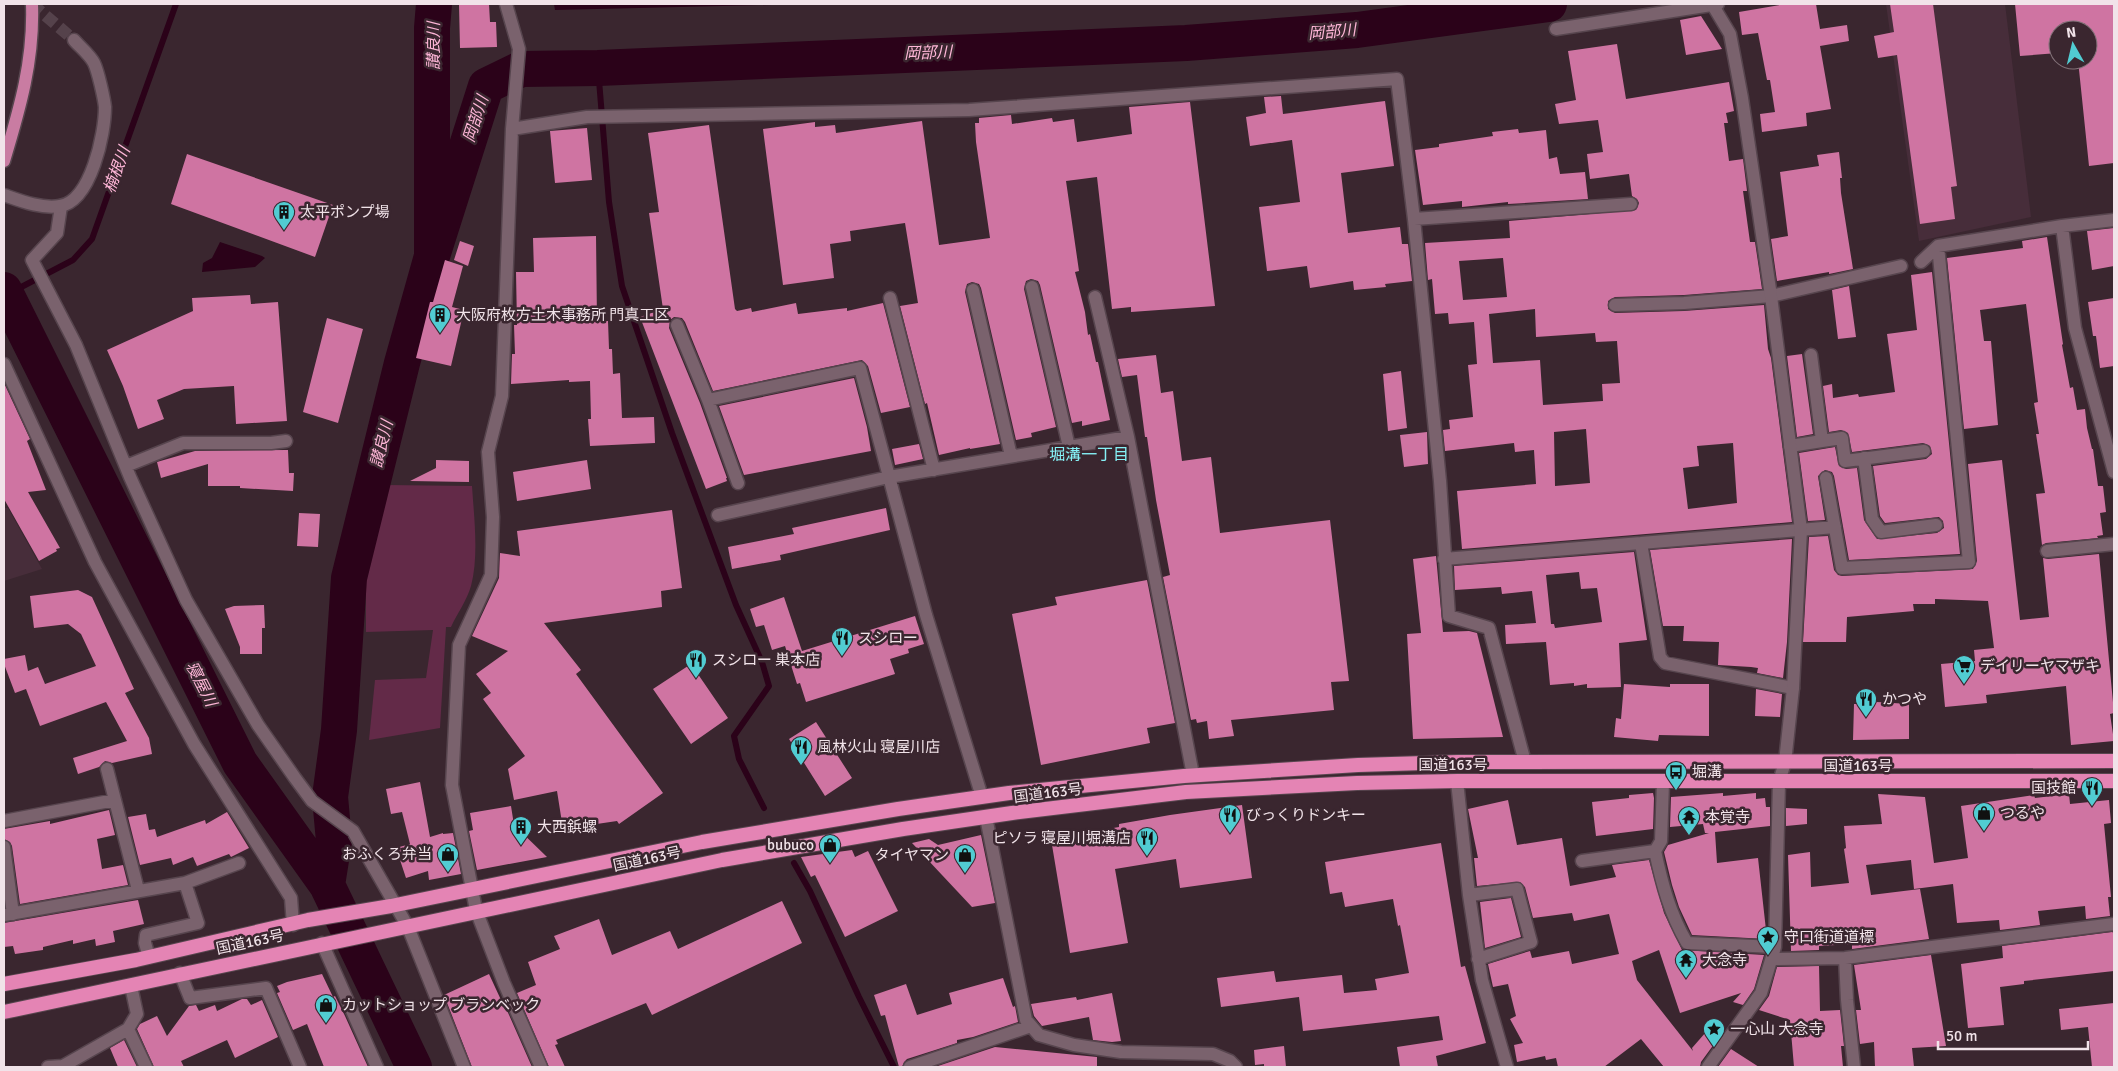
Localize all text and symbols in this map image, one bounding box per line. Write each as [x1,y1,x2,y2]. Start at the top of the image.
water label: 讃良川 [424,20,444,70]
water label: 岡部川 [1307,20,1359,44]
north arrow [2048,20,2098,70]
text: N [2065,24,2077,42]
water label: 岡部川 [904,42,954,64]
water label: 岡部川 [459,91,494,145]
water label: 楠根川 [99,142,135,196]
building icon: 太平ポンプ場 [272,200,296,231]
place label: 太平ポンプ場 [300,203,390,221]
building icon: 大阪府枚方土木事務所 門真工区 [428,303,452,334]
place label: 大阪府枚方土木事務所 門真工区 [456,306,669,324]
water label: 讃良川 [366,416,398,470]
district label: 堀溝一丁目 [1049,445,1129,465]
restaurant icon: スシロー [830,626,854,657]
place label: スシロー [858,629,918,647]
restaurant icon: スシロー 巣本店 [684,648,708,679]
place label: スシロー 巣本店 [712,651,820,669]
supermarket icon: デイリーヤマザキ [1952,654,1976,685]
place label: デイリーヤマザキ [1980,657,2100,675]
water label: 寝屋川 [181,658,222,712]
restaurant icon: かつや [1854,687,1878,718]
place label: かつや [1882,690,1927,708]
restaurant icon: 風林火山 寝屋川店 [789,735,813,766]
place label: 風林火山 寝屋川店 [817,738,940,756]
street label: 国道163号 [1418,756,1488,774]
street label: 国道163号 [1823,757,1893,775]
bus stop icon: 堀溝 [1664,760,1688,791]
place label: 堀溝 [1692,763,1722,781]
restaurant icon: 国技館 [2080,776,2104,807]
place label: 国技館 [2031,779,2076,797]
street label: 国道163号 [1013,780,1083,806]
shop icon: つるや [1972,801,1996,832]
restaurant icon: びっくりドンキー [1218,803,1242,834]
place label: つるや [2000,804,2045,822]
temple icon: 本覚寺 [1677,805,1701,836]
place label: びっくりドンキー [1246,806,1366,824]
place label: 本覚寺 [1705,808,1750,826]
building icon: 大西鋲螺 [509,815,533,846]
place label: 大西鋲螺 [537,818,597,836]
restaurant icon: ピソラ 寝屋川堀溝店 [1135,826,1159,857]
place label: ピソラ 寝屋川堀溝店 [993,829,1131,847]
shop icon: bubuco [818,833,842,864]
place label: bubuco [767,836,814,854]
shop icon: おふくろ弁当 [436,842,460,873]
street label: 国道163号 [611,843,683,875]
shop icon: タイヤマン [953,843,977,874]
place label: おふくろ弁当 [342,845,432,863]
place label: タイヤマン [874,846,949,864]
place icon: 守口街道道標 [1756,925,1780,956]
street label: 国道163号 [214,926,286,958]
place label: 守口街道道標 [1784,928,1874,946]
temple icon: 大念寺 [1674,948,1698,979]
place label: 大念寺 [1702,951,1747,969]
shop icon: カットショップ ブランベック [314,993,338,1024]
place label: カットショップ ブランベック [342,996,540,1014]
place icon: 一心山 大念寺 [1702,1017,1726,1048]
scale bar [1938,1018,2088,1050]
place label: 一心山 大念寺 [1730,1020,1823,1038]
text: 50 m [1946,1027,1977,1045]

